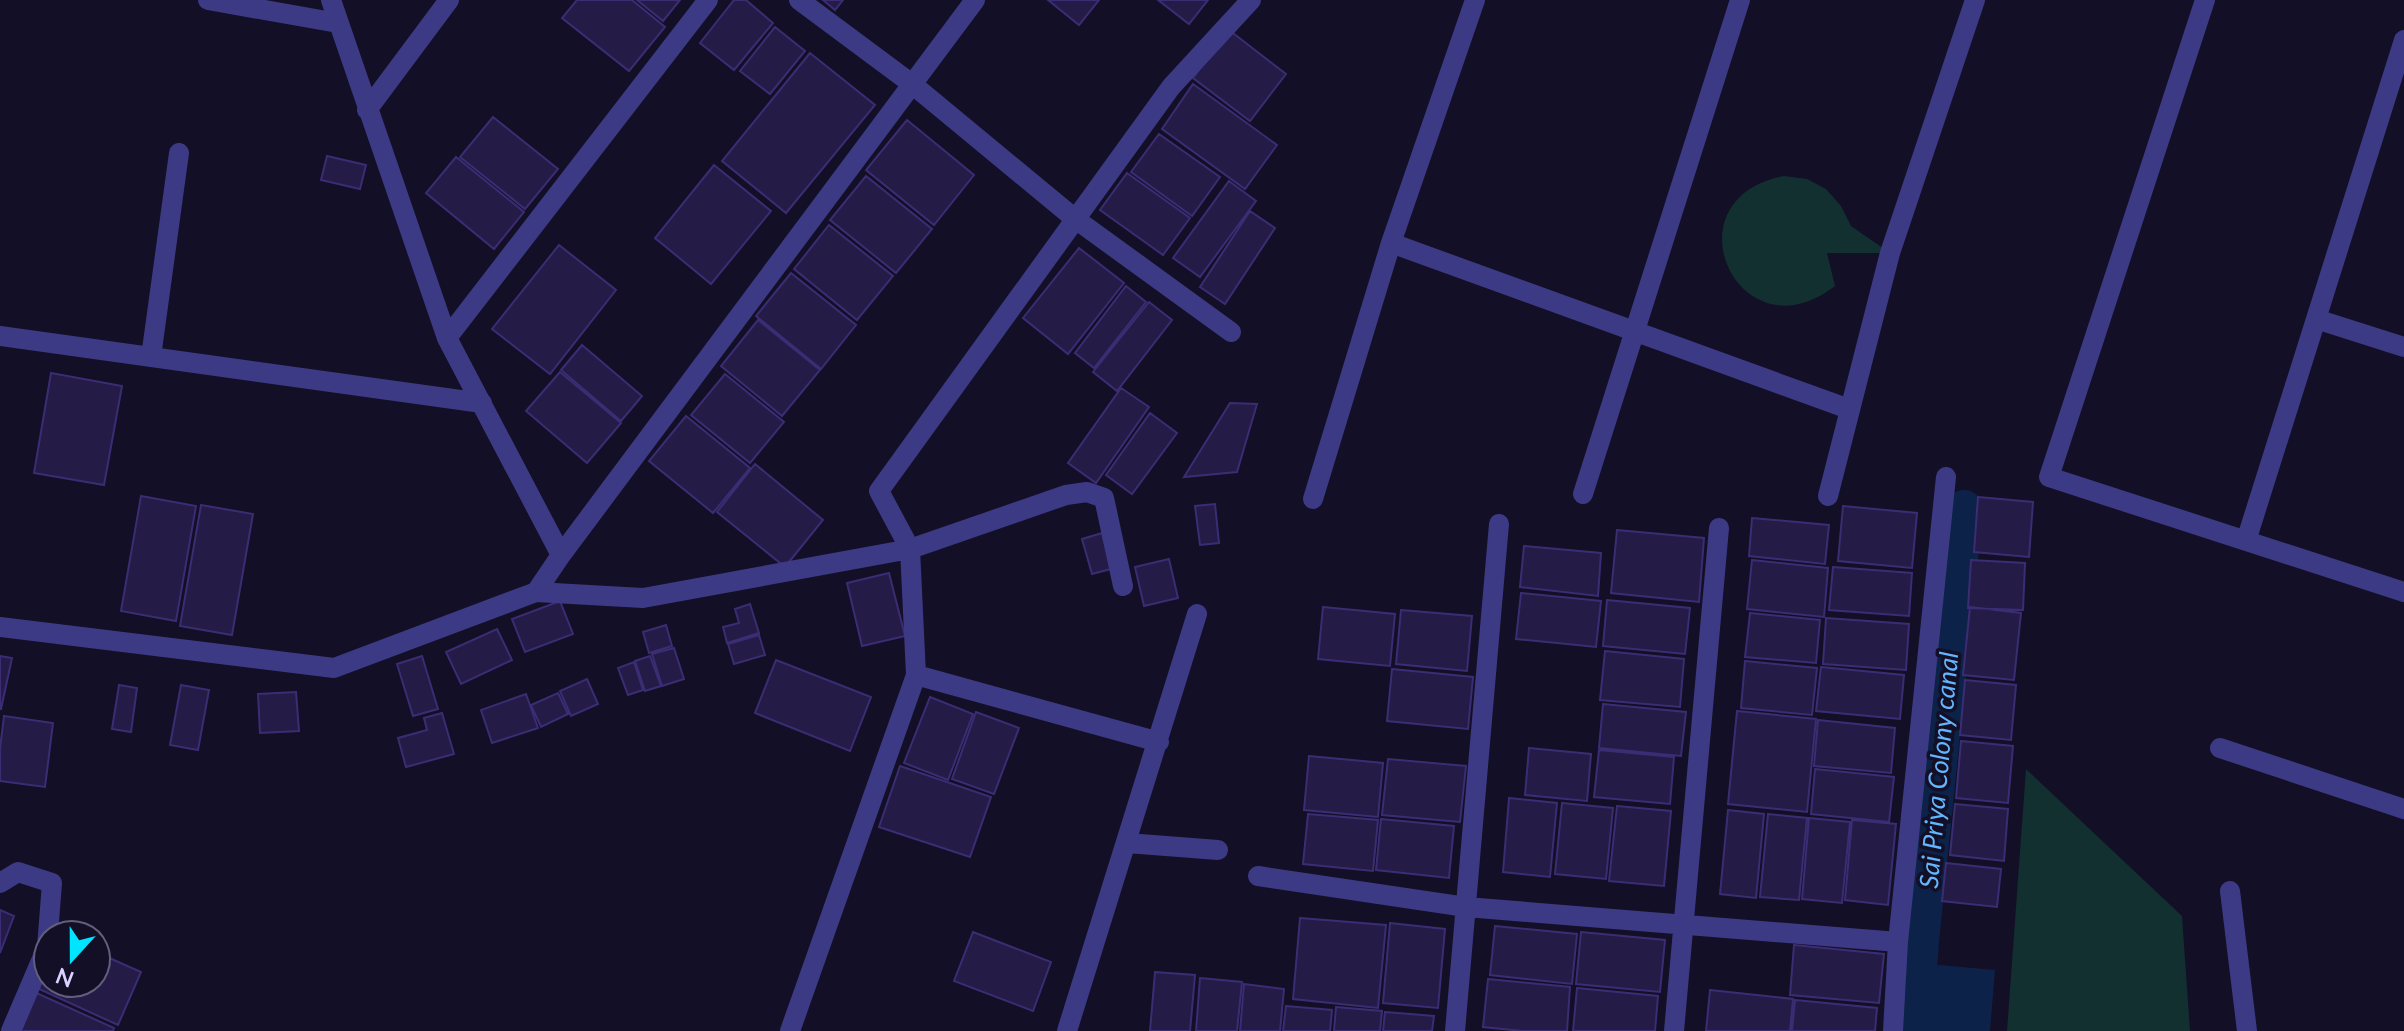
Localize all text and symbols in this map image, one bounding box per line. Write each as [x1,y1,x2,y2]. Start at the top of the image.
water label: Sai Priya Colony canal [1912,650,1964,889]
north arrow [32,919,112,999]
text: N [52,962,77,994]

